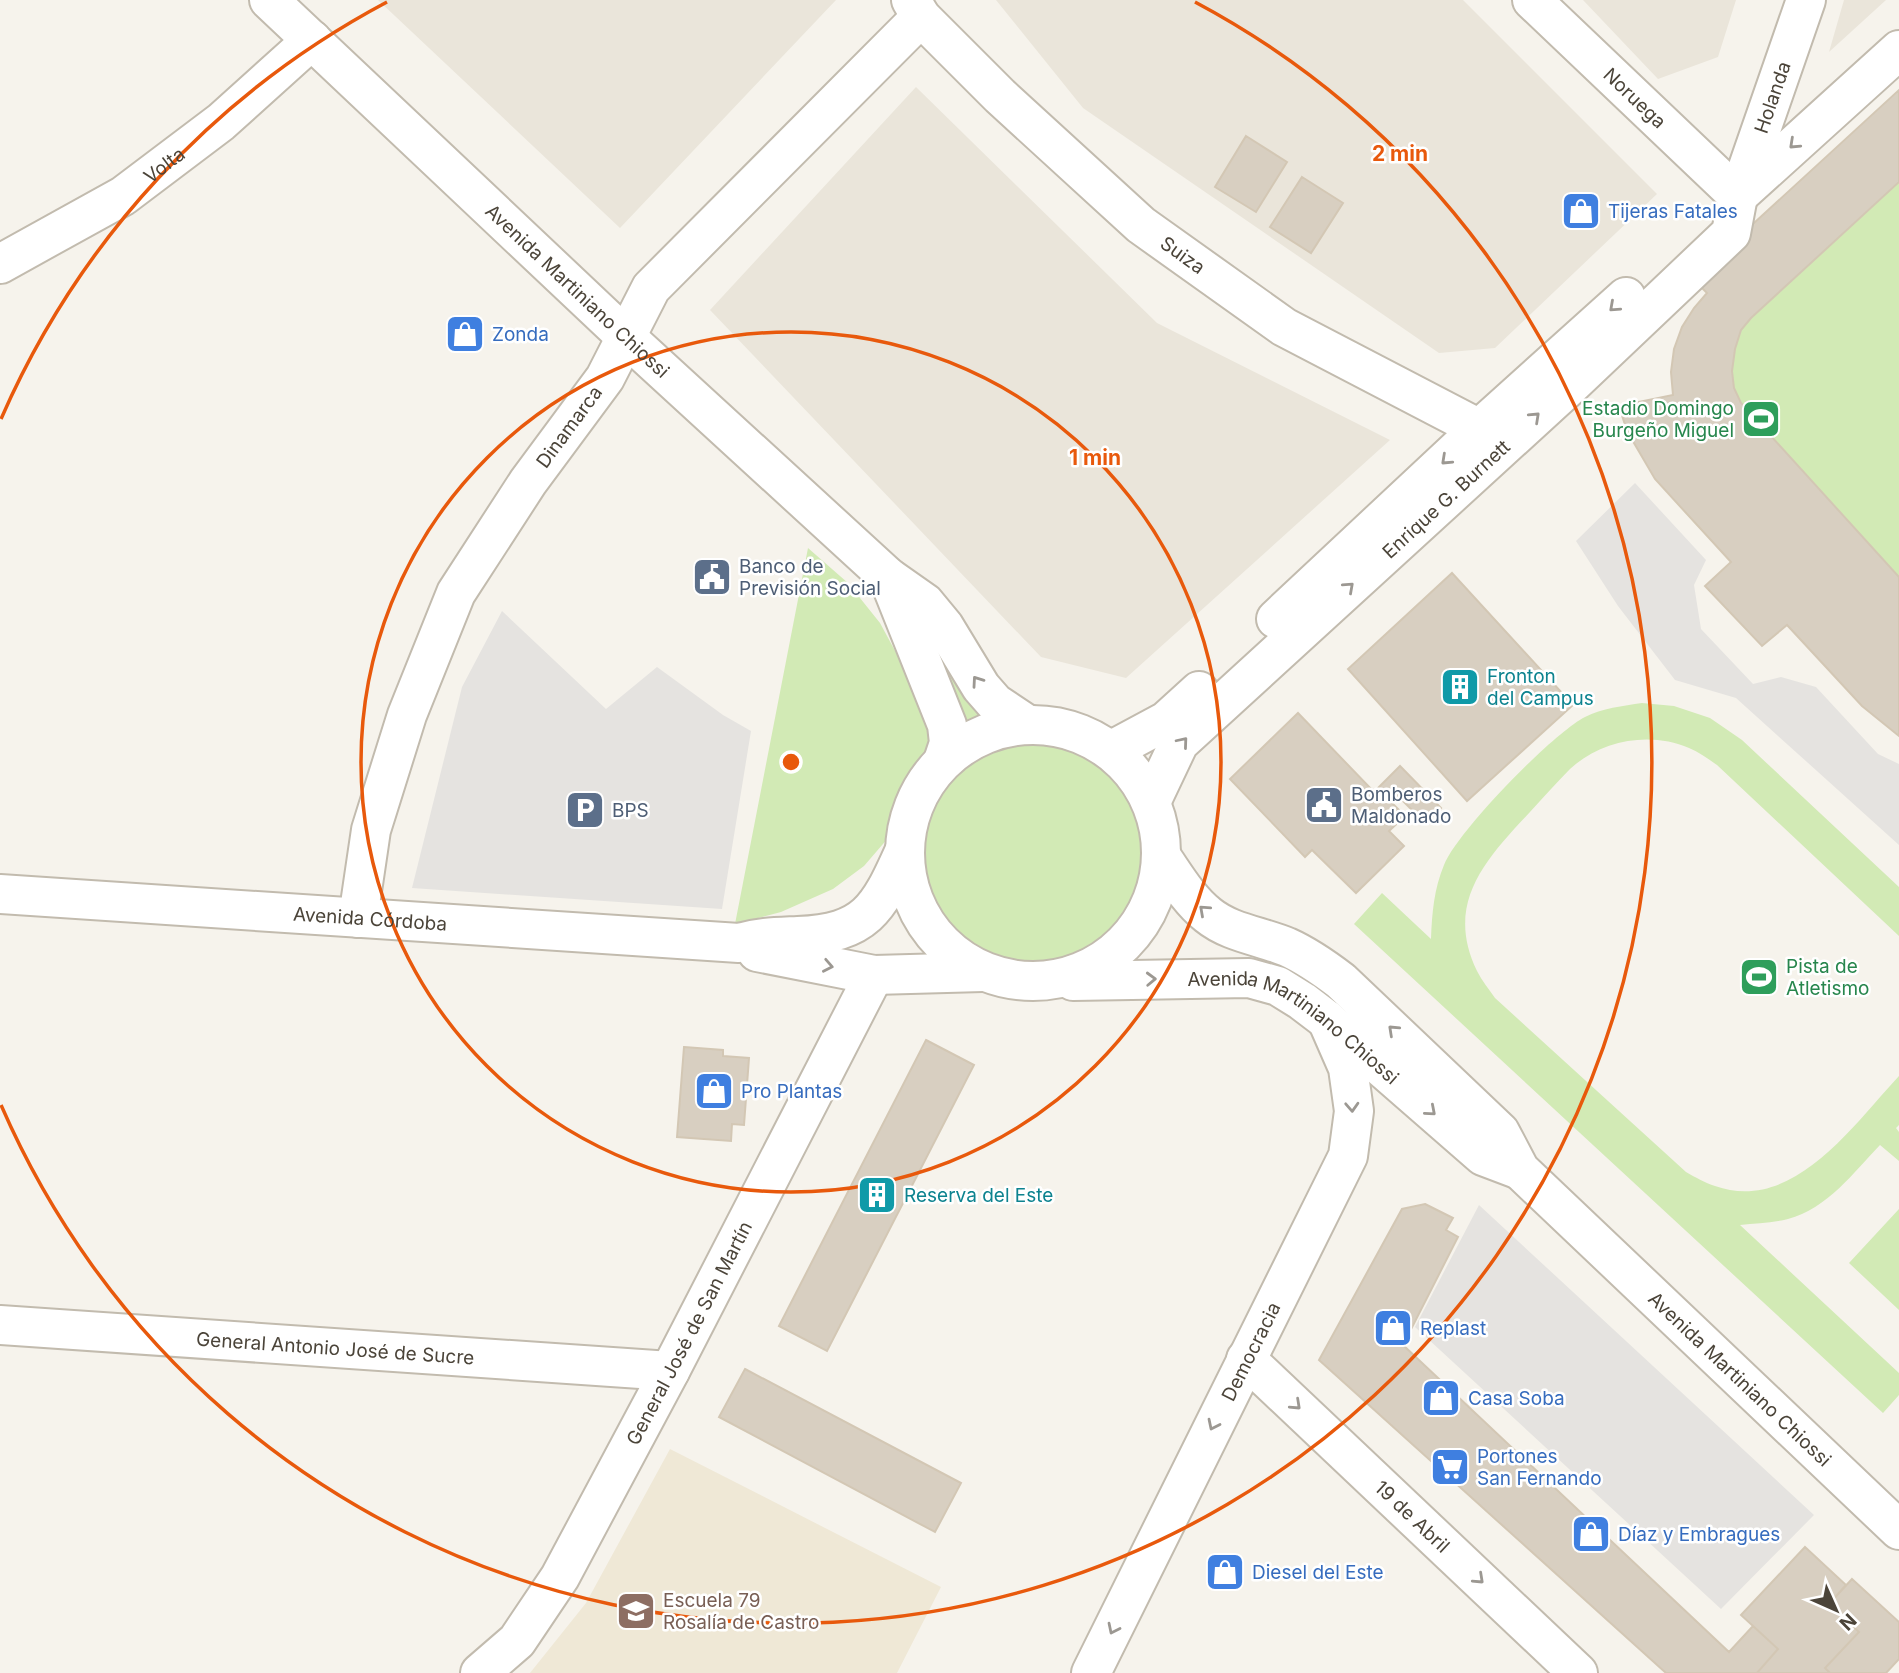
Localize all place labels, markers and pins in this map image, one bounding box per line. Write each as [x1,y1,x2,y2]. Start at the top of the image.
shop icon: Tijeras Fatales [1560,190,1602,232]
place label: Tijeras Fatales [1608,200,1738,223]
shop icon: Zonda [444,313,486,355]
place label: Zonda [492,323,549,346]
place label: Estadio Domingo Burgeño Miguel [1582,397,1734,442]
sports icon: Estadio Domingo Burgeño Miguel [1740,398,1782,440]
place label: Banco de Previsión Social [739,555,881,600]
public building icon: Banco de Previsión Social [691,556,733,598]
place label: Fronton del Campus [1487,665,1594,710]
building icon: Fronton del Campus [1439,666,1481,708]
centre of rings [779,750,803,774]
place label: Bomberos Maldonado [1351,783,1451,828]
public building icon: Bomberos Maldonado [1303,784,1345,826]
parking icon: BPS [564,789,606,831]
place label: BPS [612,799,649,822]
place label: Pista de Atletismo [1786,955,1870,1000]
sports icon: Pista de Atletismo [1738,956,1780,998]
shop icon: Pro Plantas [693,1070,735,1112]
place label: Pro Plantas [741,1080,842,1103]
building icon: Reserva del Este [856,1174,898,1216]
place label: Reserva del Este [904,1184,1053,1207]
shop icon: Replast [1372,1307,1414,1349]
place label: Replast [1420,1317,1486,1340]
shop icon: Casa Soba [1420,1377,1462,1419]
place label: Casa Soba [1468,1387,1565,1410]
place label: Portones San Fernando [1477,1445,1602,1490]
supermarket icon: Portones San Fernando [1429,1446,1471,1488]
shop icon: Díaz y Embragues [1570,1513,1612,1555]
place label: Díaz y Embragues [1618,1523,1780,1546]
shop icon: Diesel del Este [1204,1551,1246,1593]
place label: Diesel del Este [1252,1561,1384,1584]
place label: Escuela 79 Rosalía de Castro [663,1589,819,1634]
school or university icon: Escuela 79 Rosalía de Castro [615,1590,657,1632]

